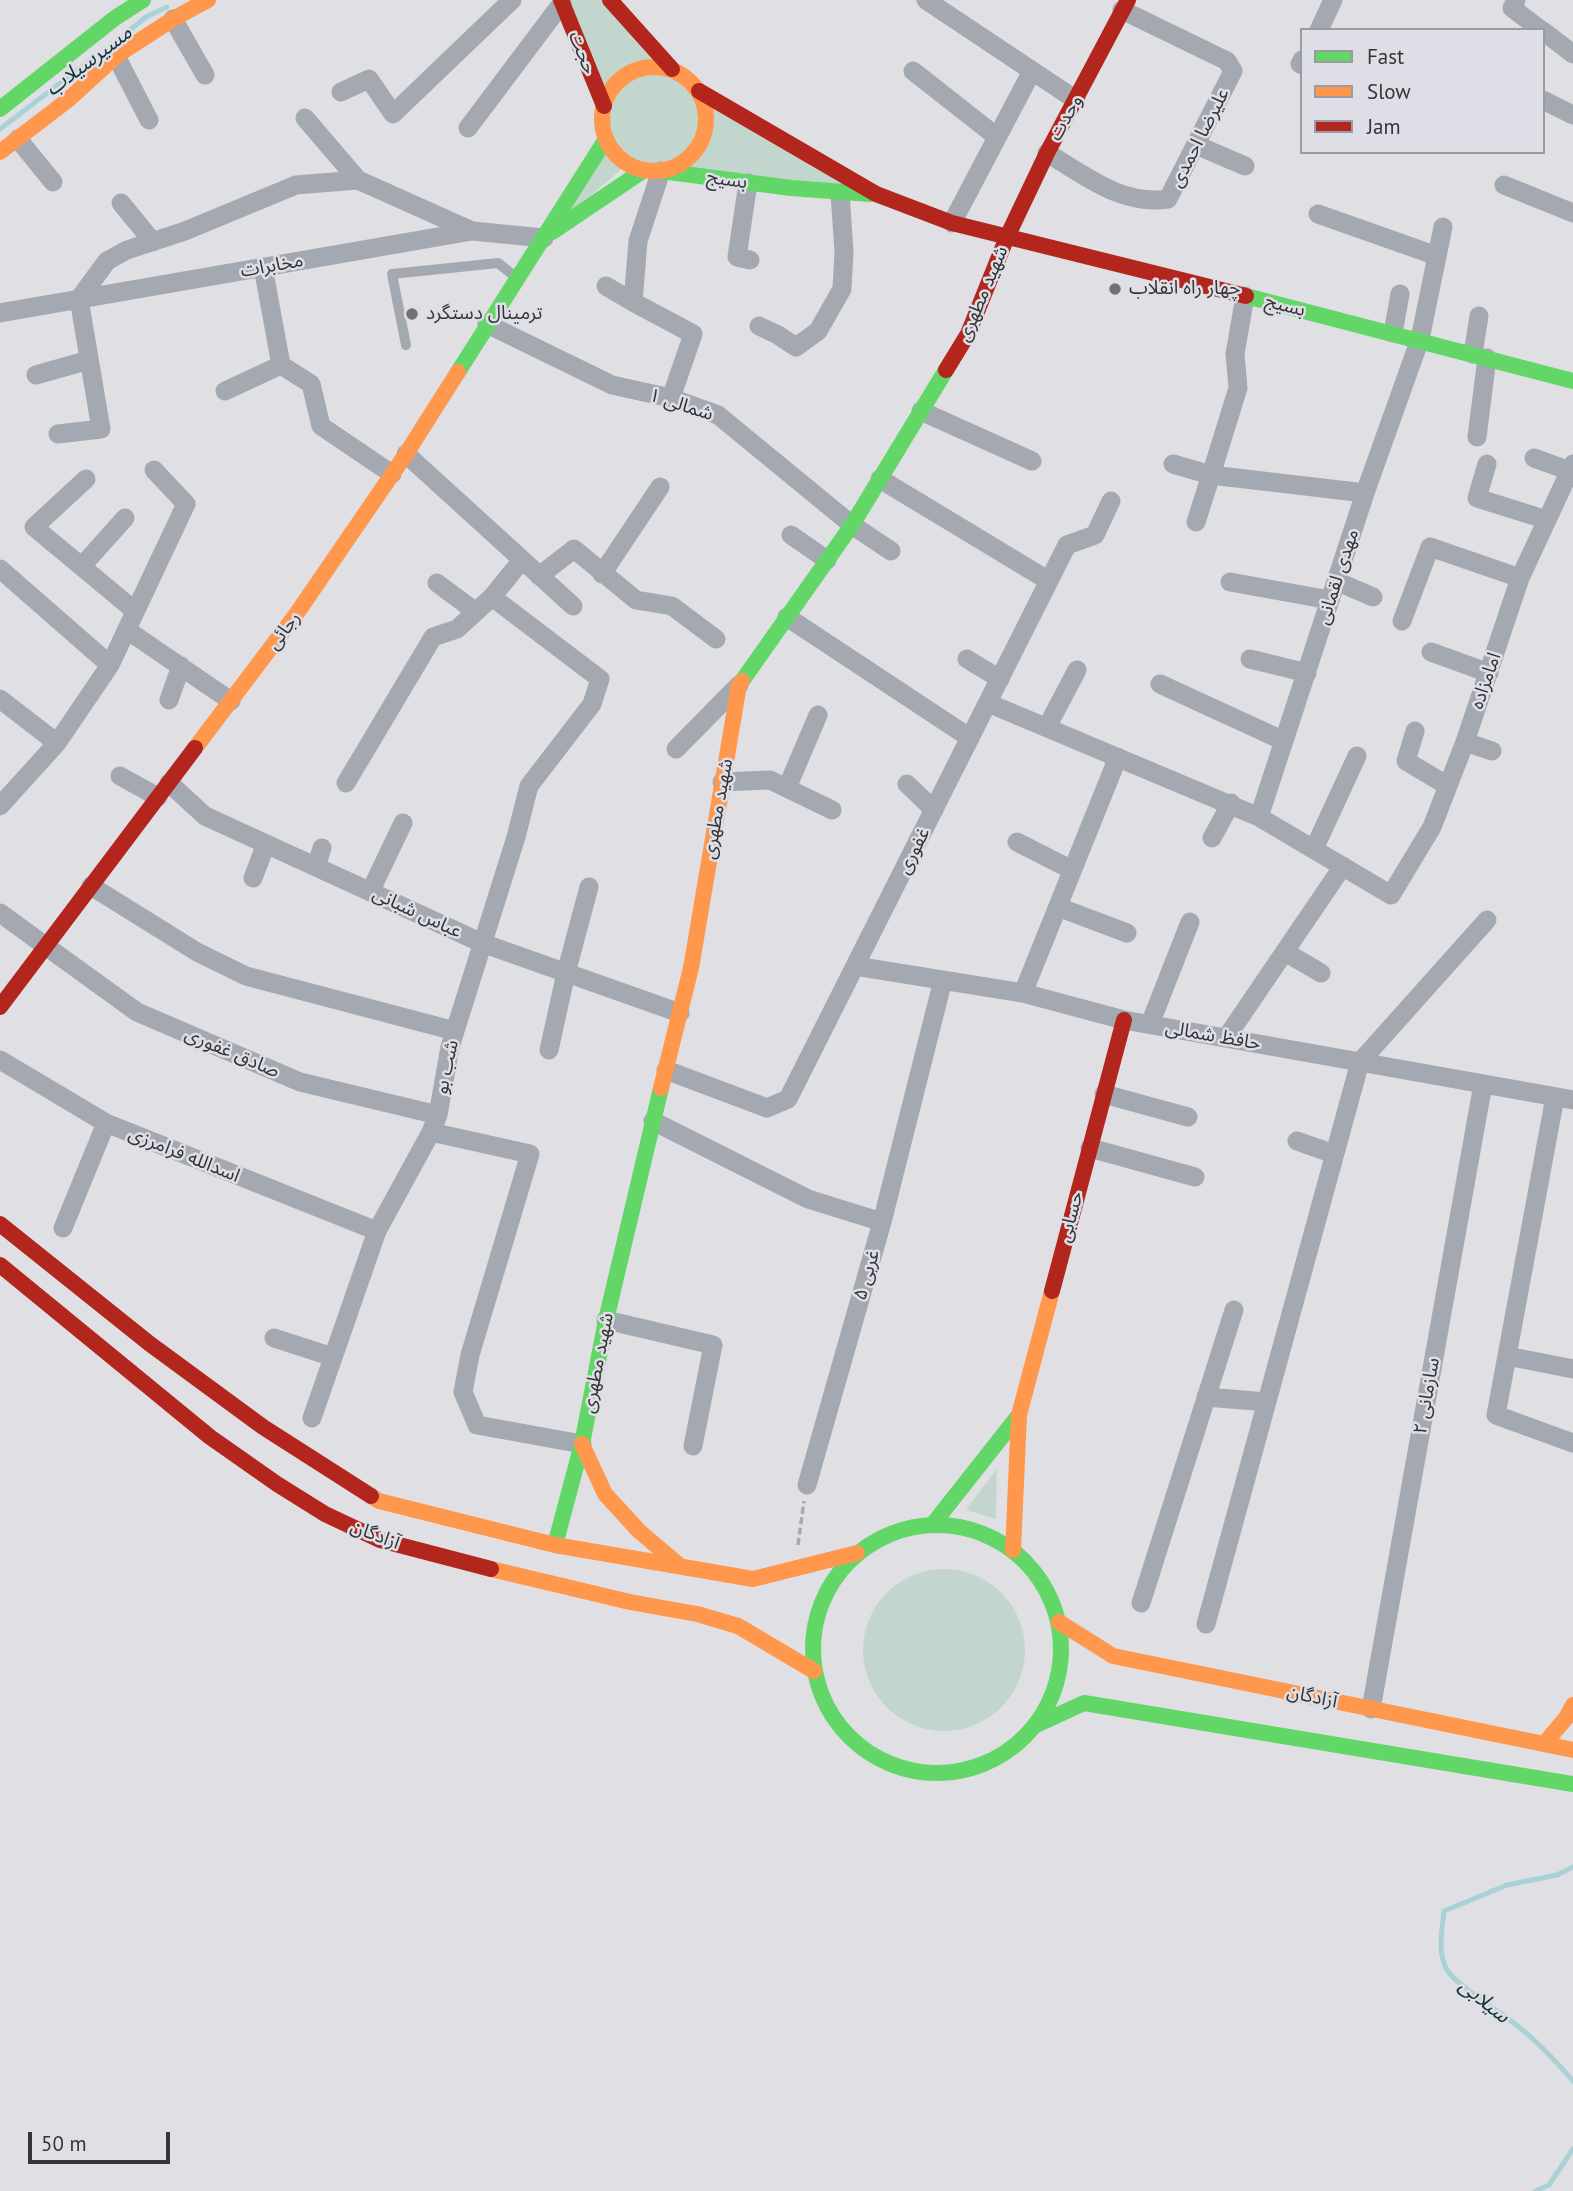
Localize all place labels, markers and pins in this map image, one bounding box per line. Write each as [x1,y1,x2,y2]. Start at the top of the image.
place label: چهار راه انقلاب [1129,278,1240,300]
marker: چهار راه انقلاب [1107,281,1123,297]
place label: ترمینال دستگرد [426,303,543,325]
marker: ترمینال دستگرد [404,306,420,322]

